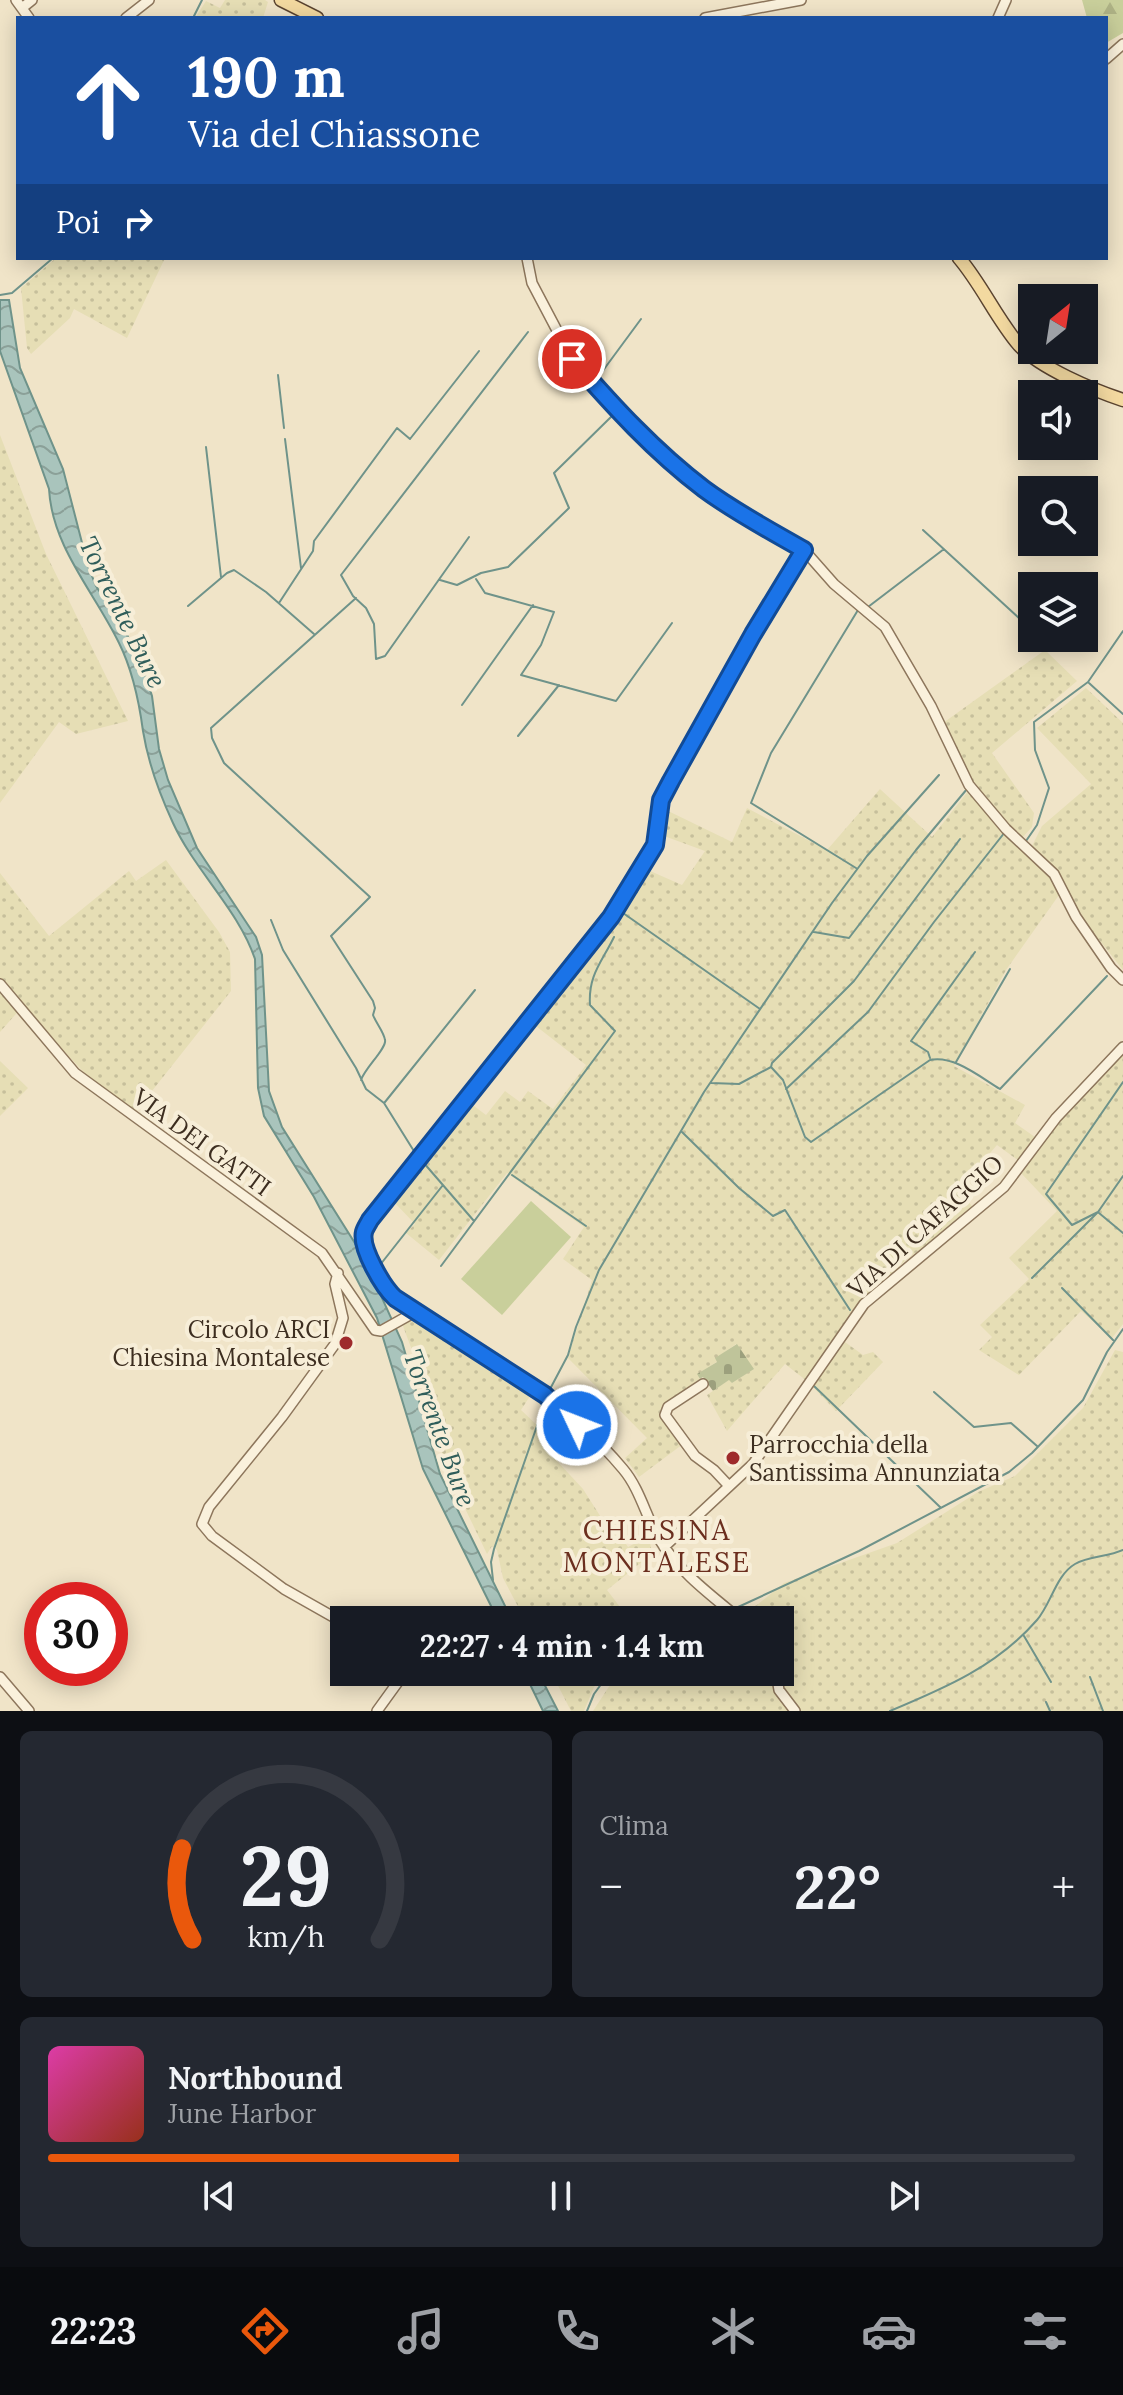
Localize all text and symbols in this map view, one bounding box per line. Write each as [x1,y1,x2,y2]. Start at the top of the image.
text: 190 m [188,41,345,112]
icon: ahead [56,48,160,152]
text: Via del Chiassone [188,111,481,157]
icon: right [116,200,160,244]
text: Poi [56,203,100,241]
north arrow [1018,284,1098,364]
map controls [1018,284,1098,652]
pin [538,325,606,393]
icon: arrive [550,337,594,381]
button: sound [1018,380,1098,460]
button: search [1018,476,1098,556]
water label: Torrente Bure [72,531,174,693]
button: layers [1018,572,1098,652]
street label: VIA DEI GATTI [126,1081,277,1203]
street label: VIA DI CAFAGGIO [840,1148,1009,1305]
place label: Circolo ARCI Chiesina Montalese [112,1314,330,1373]
marker: Circolo ARCI Chiesina Montalese [337,1334,355,1352]
water label: Torrente Bure [396,1345,484,1511]
position arrow [535,1383,619,1467]
place label: Parrocchia della Santissima Annunziata [749,1429,1000,1488]
marker: Parrocchia della Santissima Annunziata [724,1449,742,1467]
district label: CHIESINA MONTALESE [563,1512,751,1580]
speed limit sign: 30 [24,1582,128,1686]
text: 22:27 · 4 min · 1.4 km [420,1627,704,1665]
text: Clima [600,1809,669,1842]
text: 29 [240,1822,332,1929]
text: 22° [794,1849,881,1925]
text: − [600,1859,623,1915]
text: + [1052,1859,1075,1915]
text: km/h [247,1918,324,1955]
text: Northbound [168,2059,343,2097]
text: June Harbor [168,2097,316,2130]
icon: previous [197,2174,241,2218]
icon: pause [539,2174,583,2218]
icon: next [882,2174,926,2218]
icon: directions [237,2303,293,2359]
icon: music [393,2303,449,2359]
icon: phone [549,2303,605,2359]
icon: climate [705,2303,761,2359]
icon: car [861,2303,917,2359]
icon: filters [1017,2303,1073,2359]
text: 22:23 [50,2308,137,2354]

